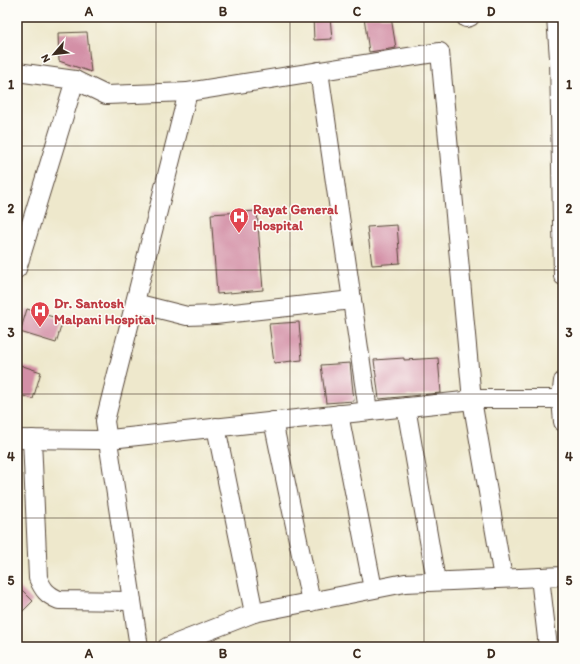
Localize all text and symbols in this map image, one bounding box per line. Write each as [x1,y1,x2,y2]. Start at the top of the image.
text: A [84,4,94,19]
text: B [219,4,228,19]
text: C [353,4,362,19]
text: D [487,4,496,19]
north arrow [34,34,74,74]
text: N [38,52,53,65]
text: 1 [8,77,14,92]
text: 1 [566,77,572,92]
text: 2 [8,201,15,216]
place label: Rayat General Hospital [253,201,339,234]
text: 2 [566,201,573,216]
hospital icon: Rayat General Hospital [228,206,250,234]
place label: Dr. Santosh Malpani Hospital [54,295,156,328]
hospital icon: Dr. Santosh Malpani Hospital [29,300,51,328]
text: 3 [7,325,15,340]
text: 3 [565,325,573,340]
text: 4 [7,449,15,464]
text: 4 [565,449,573,464]
text: 5 [8,573,15,588]
text: 5 [566,573,573,588]
text: A [84,646,94,661]
text: B [219,646,228,661]
text: C [353,646,362,661]
text: D [487,646,496,661]

